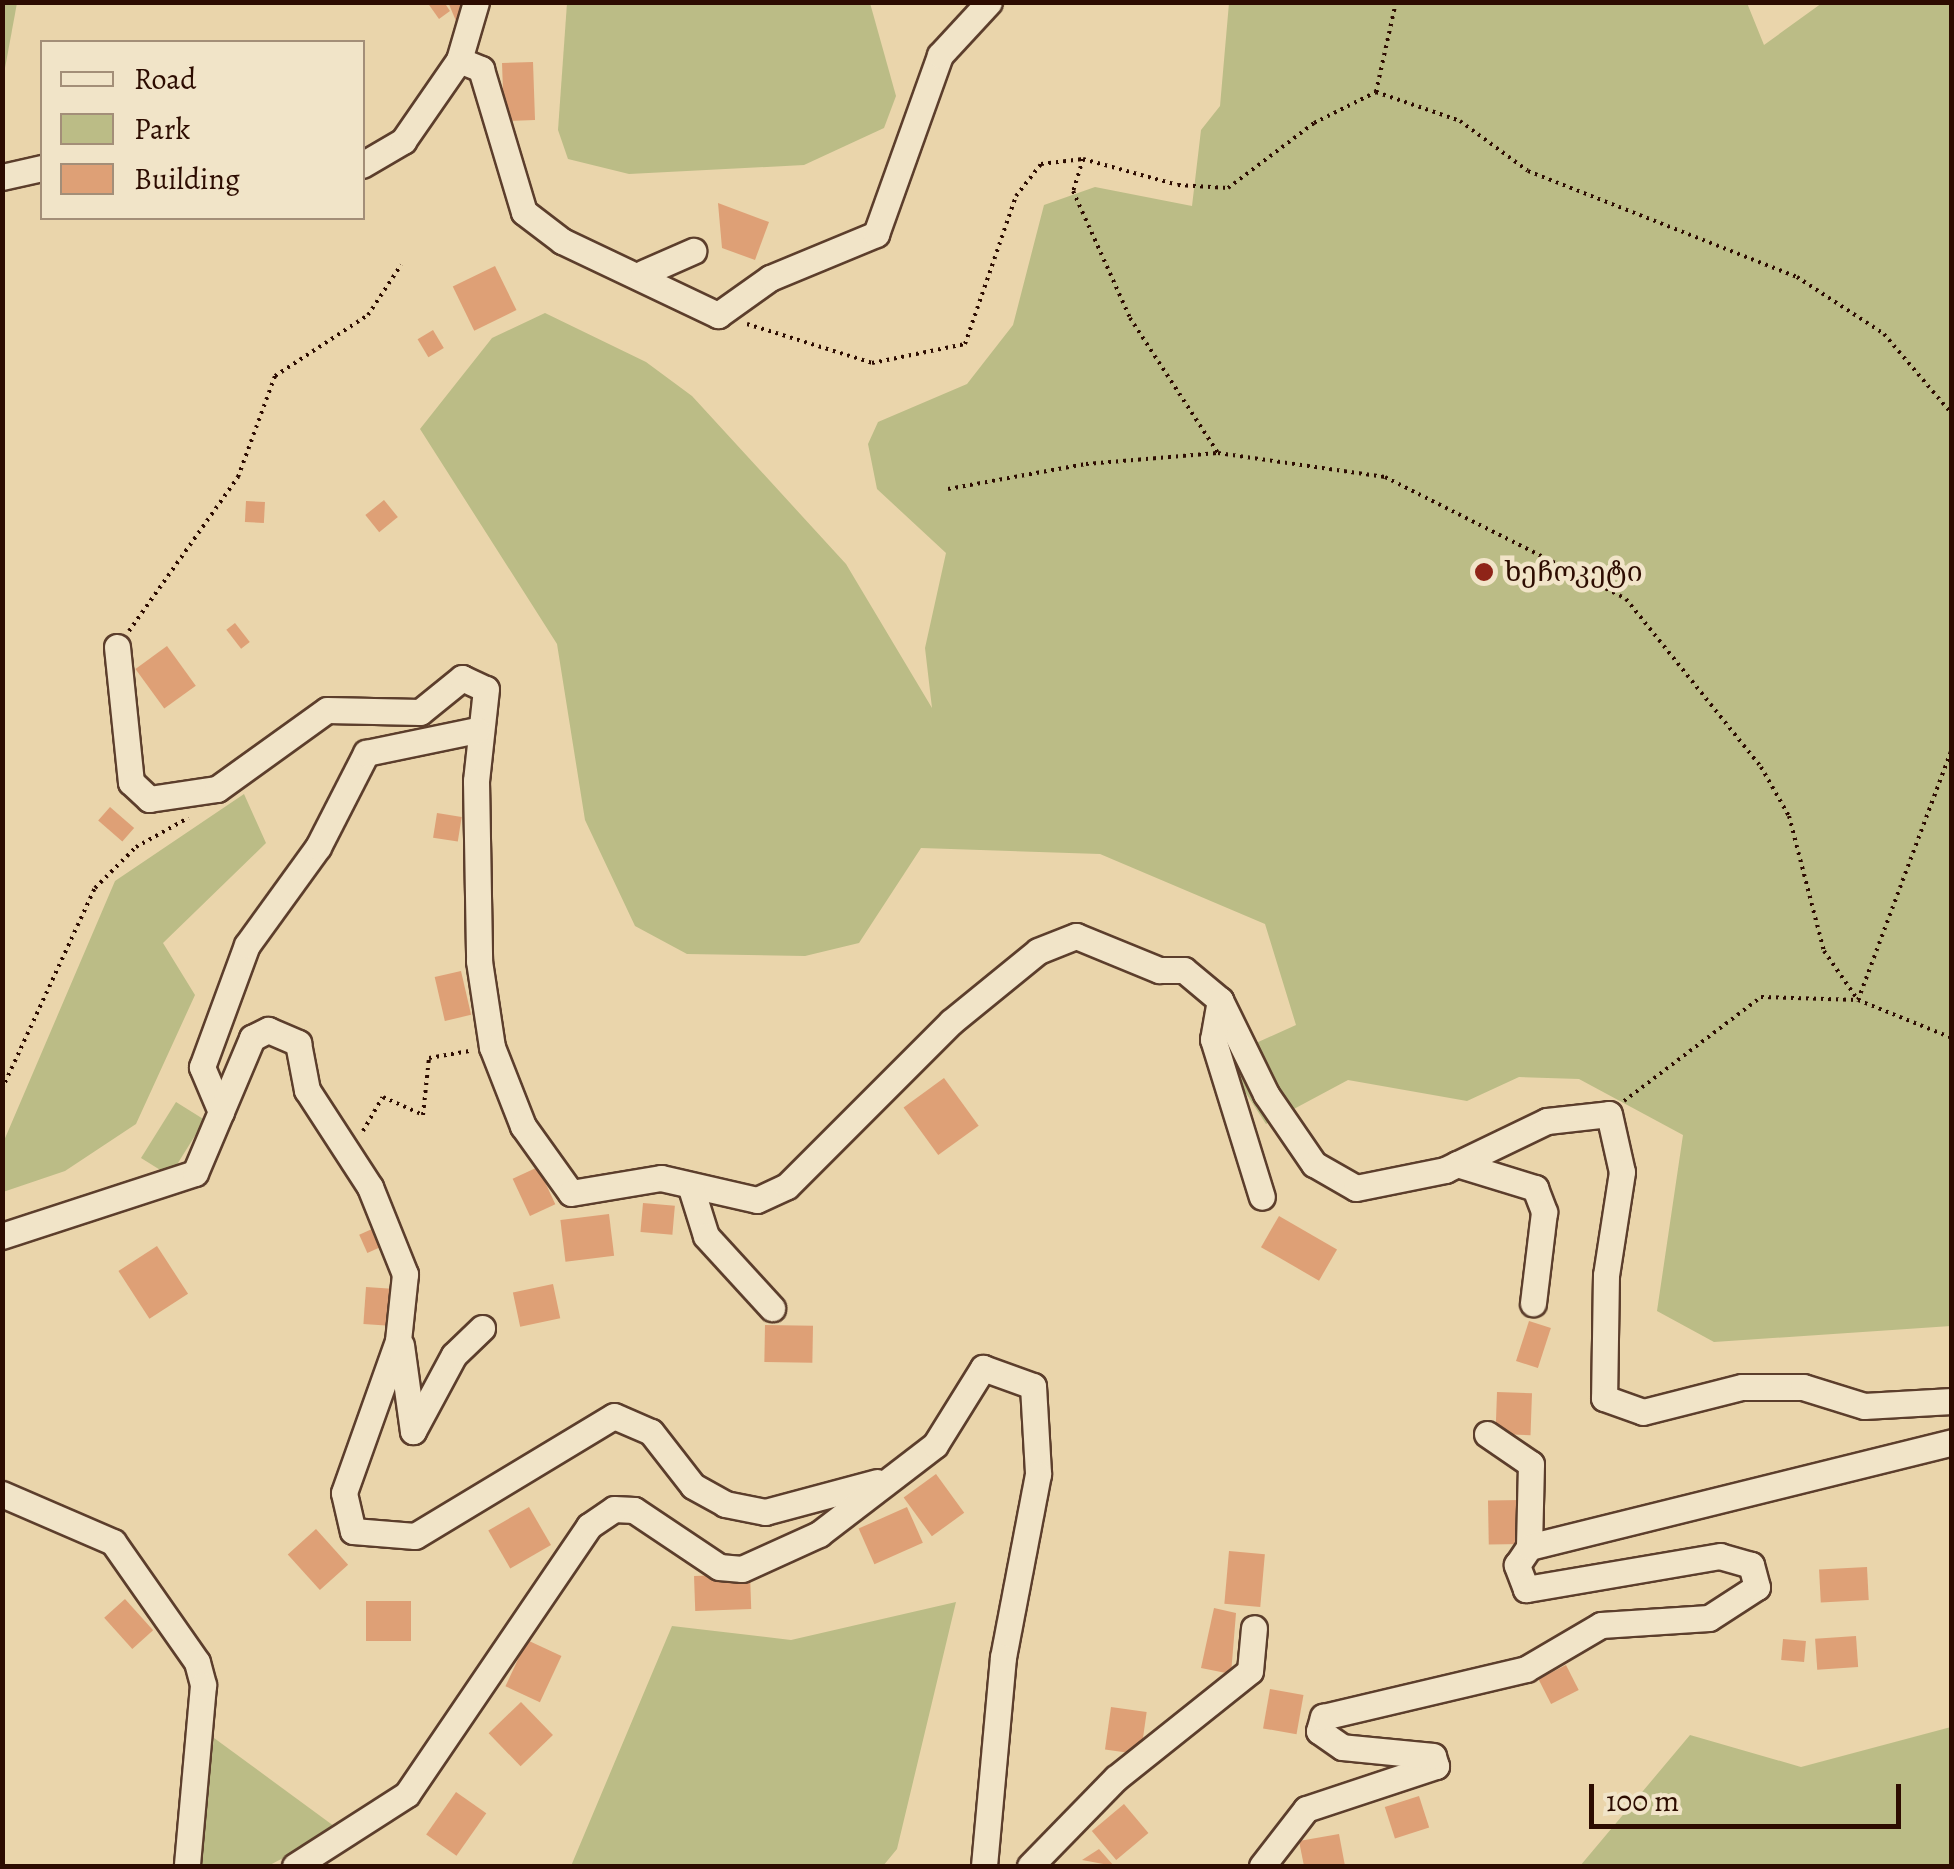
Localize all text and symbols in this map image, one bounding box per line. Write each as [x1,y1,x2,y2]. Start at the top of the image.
legend [40,40,365,220]
text: Road [134,59,196,99]
text: Park [134,109,190,149]
text: Building [134,159,240,199]
place label: ხეჩოკეტი [1504,555,1643,589]
marker: ხეჩოკეტი [1473,561,1495,583]
scale bar [1594,1764,1906,1826]
text: 100 m [1606,1781,1679,1821]

